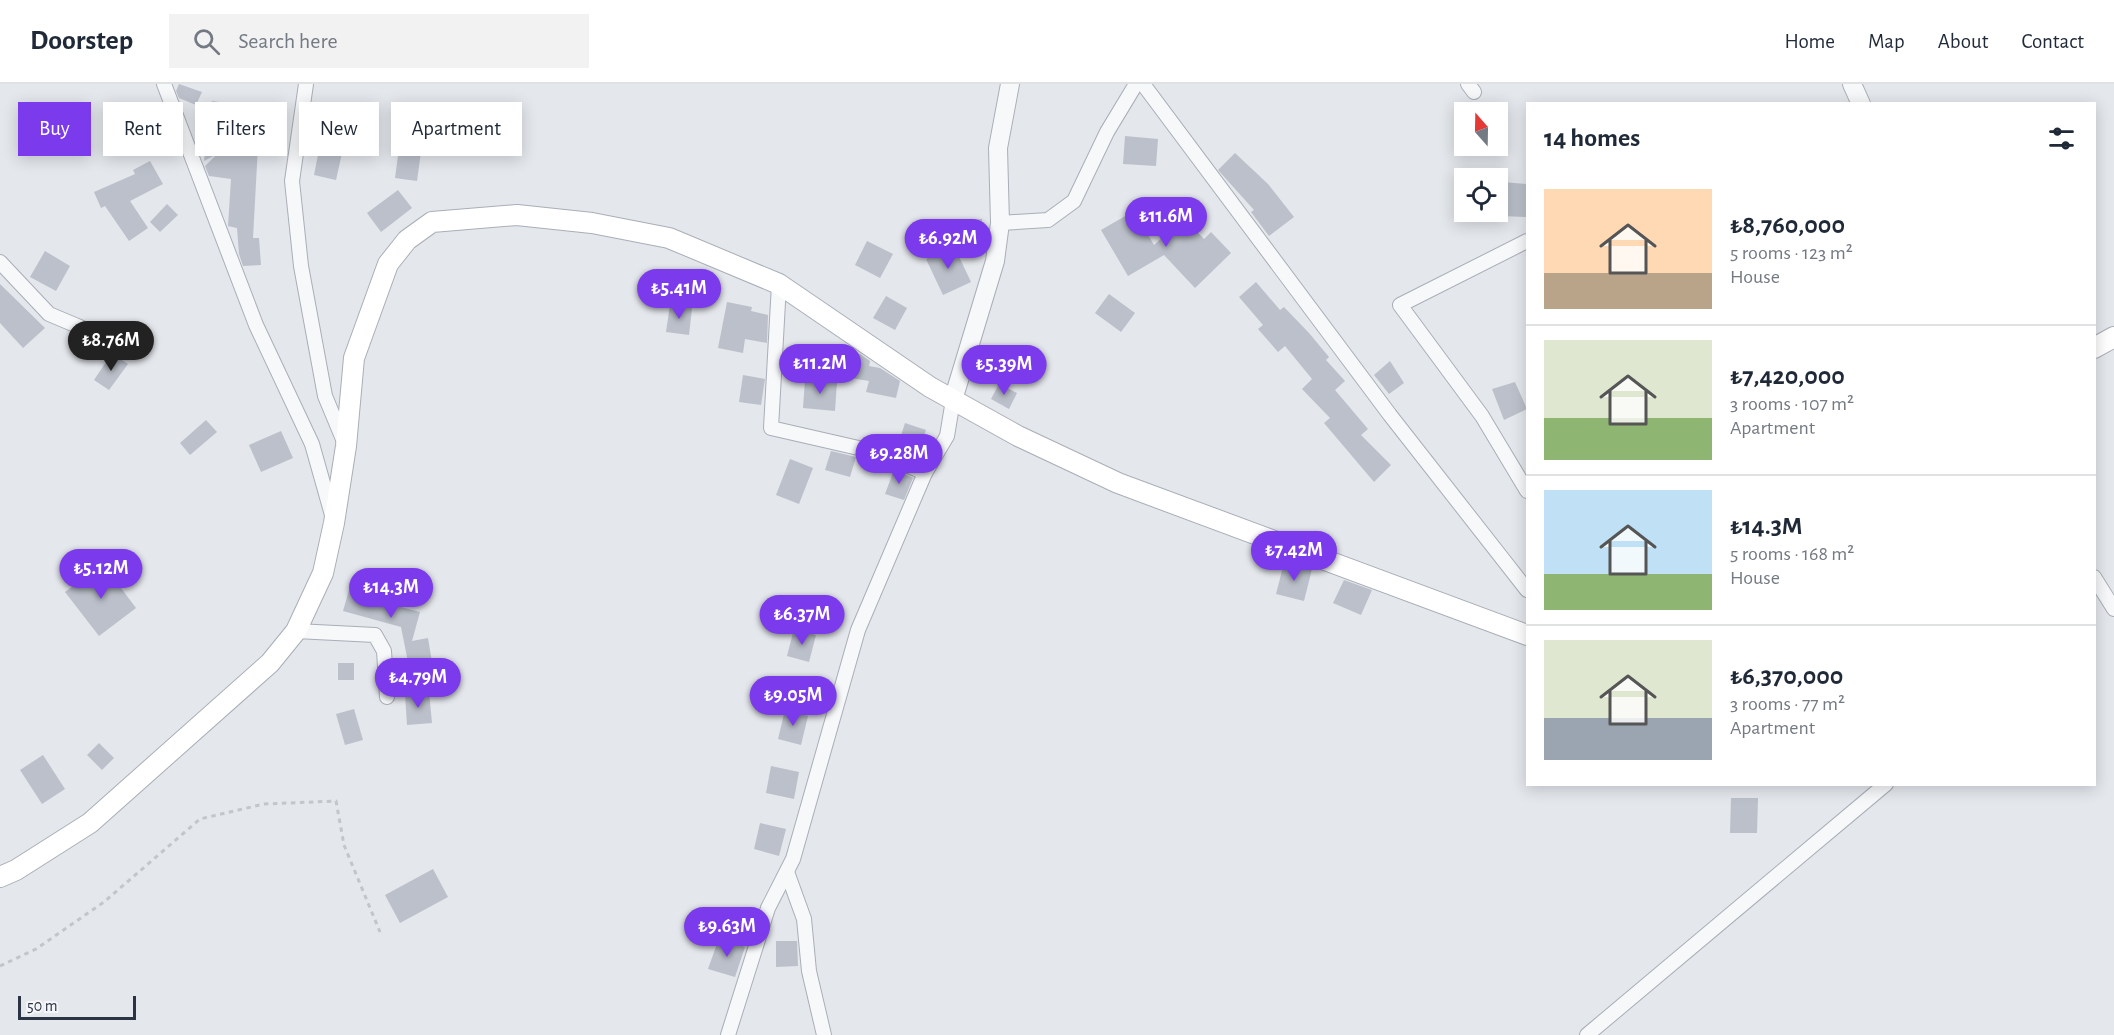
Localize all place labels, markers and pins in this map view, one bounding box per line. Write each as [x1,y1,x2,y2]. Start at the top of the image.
pin: ₺11.6M [1117,197,1215,248]
pin: ₺6.92M [899,219,997,270]
pin: ₺5.41M [630,269,728,320]
pin: ₺8.76M [62,321,160,372]
pin: ₺11.2M [771,344,869,395]
pin: ₺5.39M [955,345,1053,396]
pin: ₺9.28M [850,434,948,485]
pin: ₺7.42M [1245,531,1343,582]
pin: ₺5.12M [52,549,150,600]
pin: ₺14.3M [342,568,440,619]
pin: ₺6.37M [753,595,851,646]
pin: ₺4.79M [369,658,467,709]
pin: ₺9.05M [744,676,842,727]
pin: ₺9.63M [678,907,776,958]

